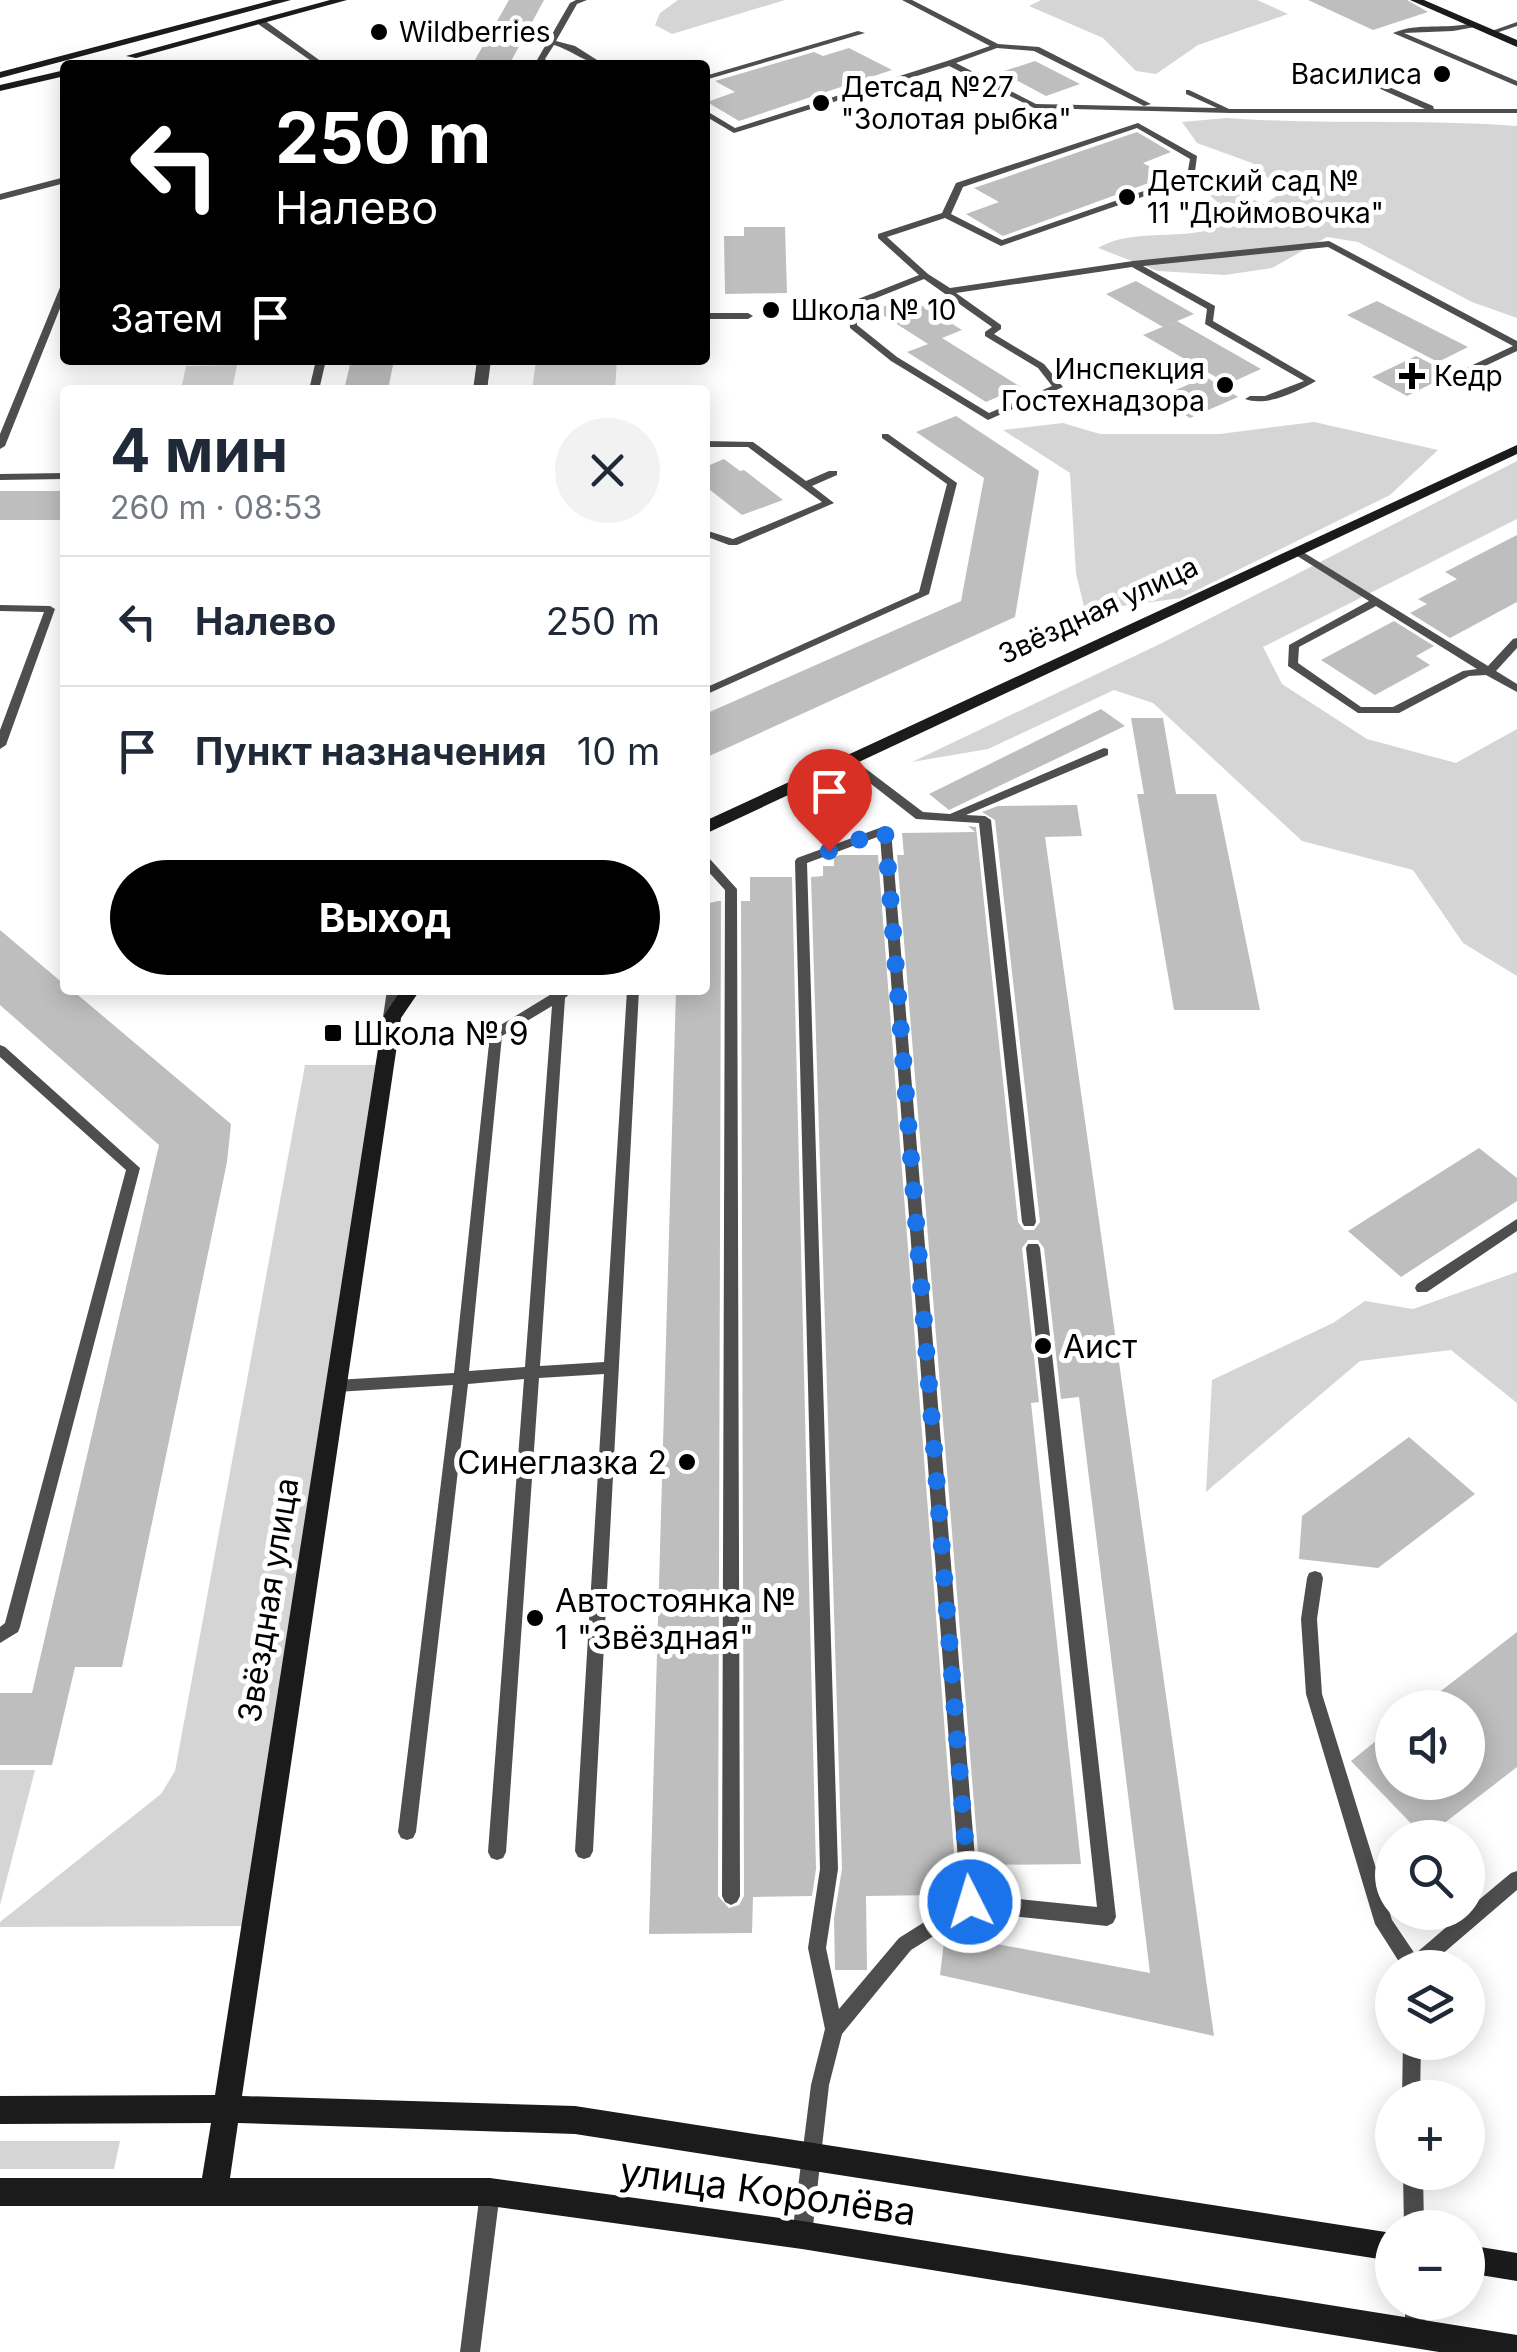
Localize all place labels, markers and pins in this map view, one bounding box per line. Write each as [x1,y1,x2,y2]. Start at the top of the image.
place label: Wildberries [399,15,551,49]
marker: Wildberries [368,21,390,43]
place label: Василиса [1291,57,1422,91]
marker: Василиса [1431,63,1453,85]
place label: Детсад №27 "Золотая рыбка" [841,70,1071,136]
marker: Детсад №27 "Золотая рыбка" [810,92,832,114]
place label: Детский сад № 11 "Дюймовочка" [1147,164,1384,230]
marker: Детский сад № 11 "Дюймовочка" [1116,186,1138,208]
place label: Школа № 10 [791,293,956,327]
marker: Школа № 10 [760,299,782,321]
place label: Инспекция Гостехнадзора [1001,352,1205,418]
place label: Кедр [1434,359,1503,393]
marker: Кедр [1399,363,1425,389]
marker: Инспекция Гостехнадзора [1214,374,1236,396]
pin [787,749,872,852]
place label: Школа № 9 [353,1014,529,1053]
marker: Школа № 9 [322,1022,344,1044]
place label: Аист [1063,1327,1137,1366]
marker: Аист [1032,1335,1054,1357]
place label: Синеглазка 2 [457,1443,667,1482]
marker: Синеглазка 2 [676,1451,698,1473]
place label: Автостоянка № 1 "Звёздная" [555,1581,796,1657]
marker: Автостоянка № 1 "Звёздная" [524,1607,546,1629]

